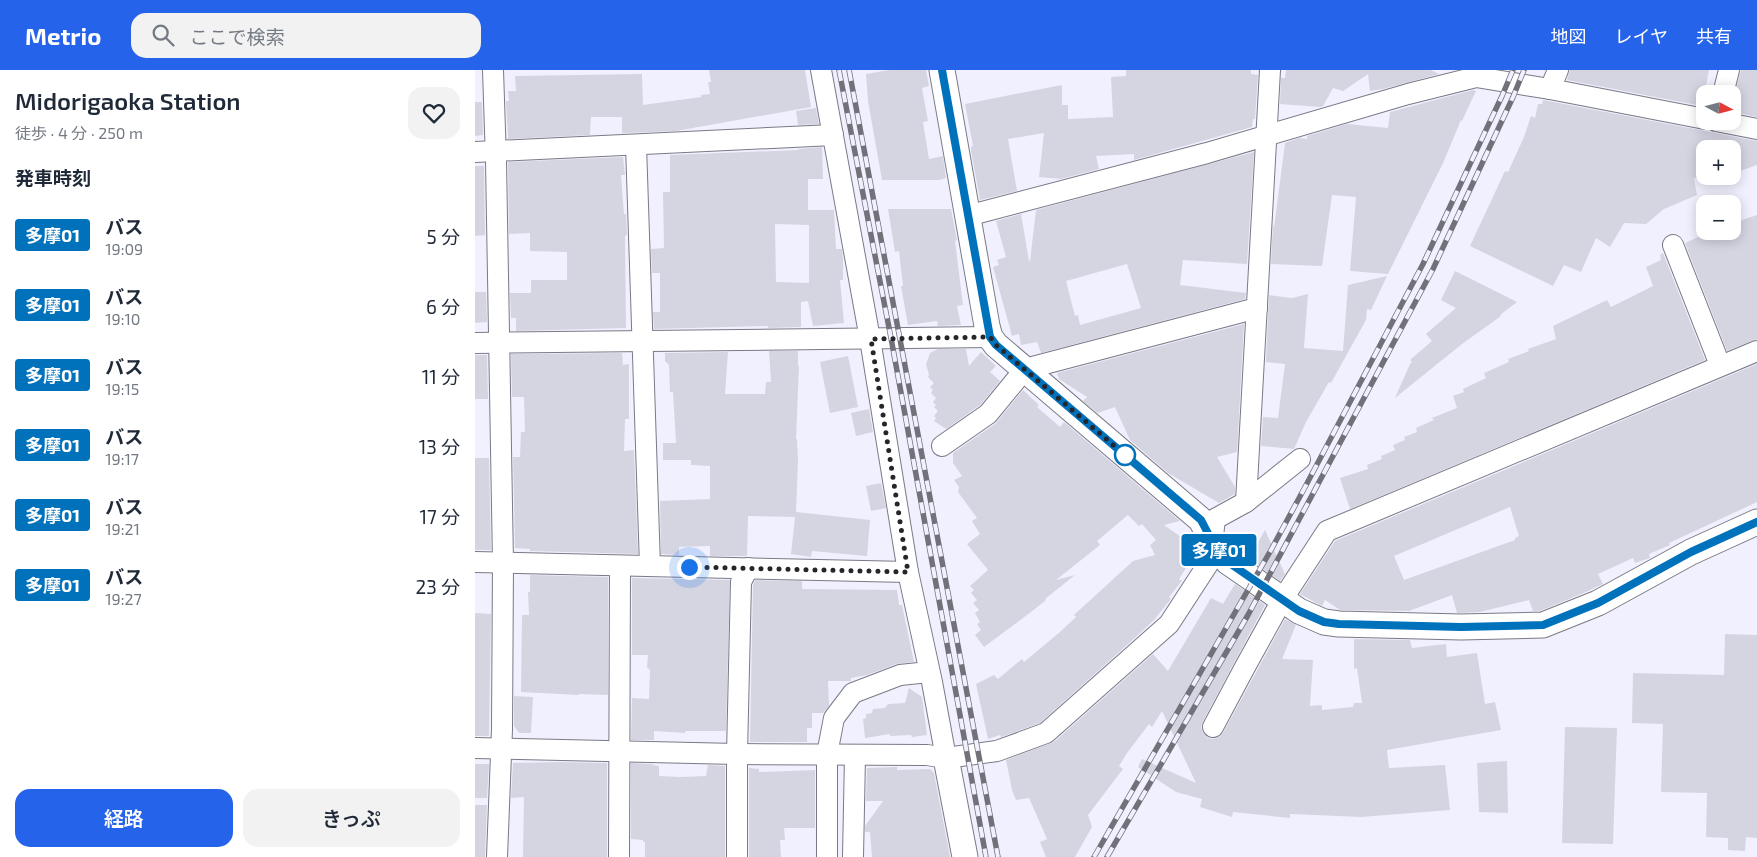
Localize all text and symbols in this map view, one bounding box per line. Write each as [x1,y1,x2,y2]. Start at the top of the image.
search box [131,13,481,58]
text: Metrio [25,21,101,50]
icon: search [149,21,177,49]
text: ここで検索 [189,25,284,48]
text: 地図 [1551,25,1587,47]
text: レイヤ [1615,25,1668,47]
text: 共有 [1696,25,1732,47]
north arrow [1696,85,1741,130]
map controls [1696,85,1741,240]
text: Midorigaoka Station [15,86,241,115]
button: heart [408,87,460,139]
text: 徒歩 · 4 分 · 250 m [15,123,143,142]
button: + [1696,140,1741,185]
text: 発車時刻 [15,166,91,189]
button: − [1696,195,1741,240]
text: バス [105,215,143,238]
text: 多摩01 [25,224,80,246]
text: 5 分 [427,225,460,248]
text: 19:09 [105,239,143,258]
text: バス [105,285,143,308]
text: 多摩01 [25,294,80,316]
text: 6 分 [426,295,460,318]
text: 19:10 [105,309,140,328]
text: バス [105,355,143,378]
text: 多摩01 [25,364,80,386]
text: 11 分 [422,365,460,388]
text: 19:15 [105,379,139,398]
text: バス [105,425,143,448]
text: 多摩01 [25,434,80,456]
text: 13 分 [419,435,460,458]
unlabelled marker [1114,444,1136,466]
text: 19:17 [105,449,139,468]
text: バス [105,495,143,518]
text: 多摩01 [25,504,80,526]
text: 17 分 [419,505,460,528]
text: 19:21 [105,519,140,538]
line badge: 多摩01 [1184,534,1254,566]
text: 多摩01 [1191,539,1247,561]
your location [677,555,702,580]
text: バス [105,565,143,588]
text: 多摩01 [25,574,80,596]
text: 23 分 [416,575,460,598]
text: 19:27 [105,589,142,608]
button: 経路 [15,789,233,847]
button: きっぷ [243,789,460,847]

